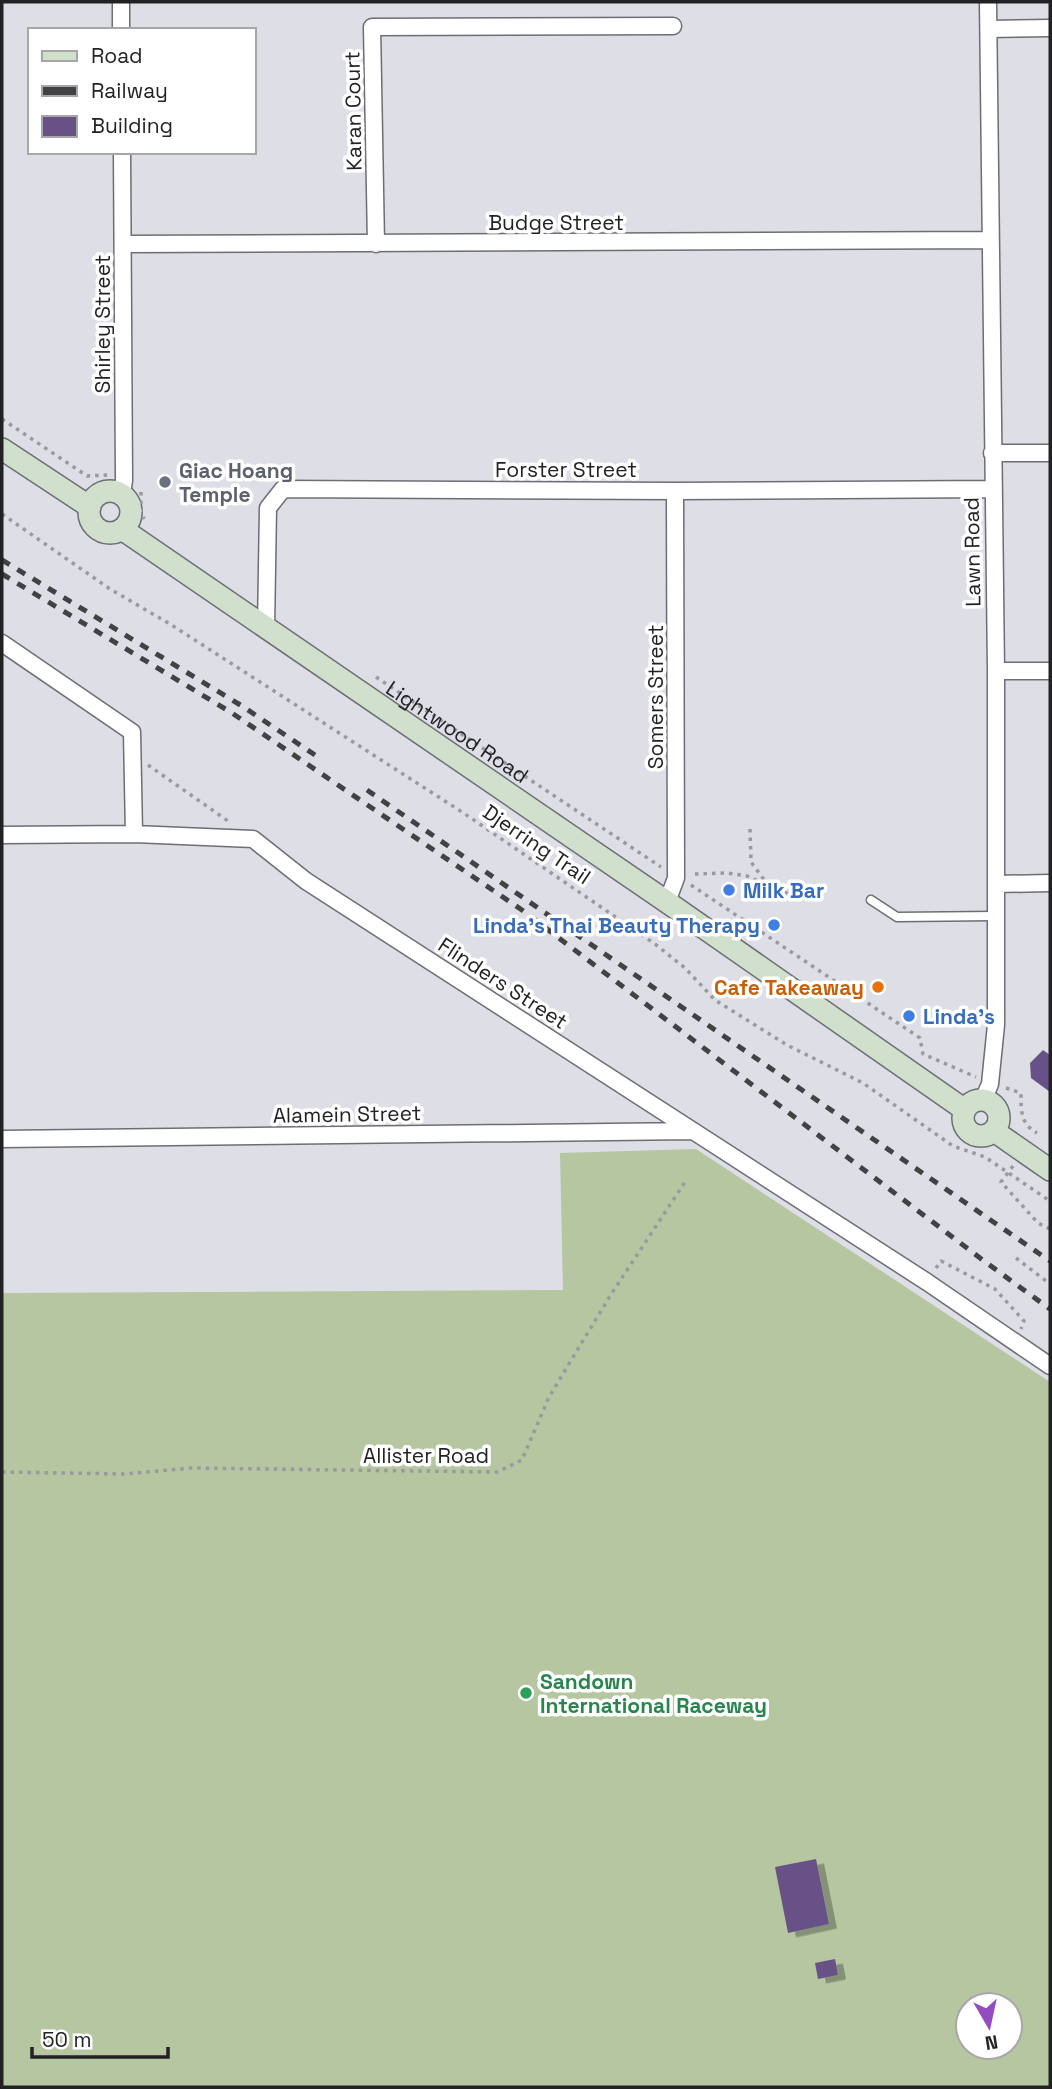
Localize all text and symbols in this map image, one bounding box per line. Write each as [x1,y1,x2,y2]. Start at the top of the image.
legend [28,28,256,154]
text: Road [91,42,143,69]
street label: Karan Court [338,51,368,171]
text: Railway [91,77,168,104]
text: Building [91,112,173,139]
street label: Budge Street [488,209,624,236]
street label: Shirley Street [89,255,116,393]
street label: Forster Street [495,456,637,483]
place label: Giac Hoang Temple [179,457,293,508]
marker: Giac Hoang Temple [157,474,173,490]
street label: Lawn Road [958,497,986,607]
street label: Somers Street [642,625,669,769]
street label: Lightwood Road [381,674,534,788]
street label: Djerring Trail [478,798,596,890]
place label: Milk Bar [743,877,824,904]
marker: Milk Bar [721,882,737,898]
place label: Linda's Thai Beauty Therapy [473,912,760,939]
marker: Linda's Thai Beauty Therapy [766,917,782,933]
street label: Flinders Street [433,931,573,1035]
place label: Cafe Takeaway [714,974,864,1001]
marker: Cafe Takeaway [870,979,886,995]
place label: Linda's [923,1003,995,1030]
marker: Linda's [901,1008,917,1024]
street label: Alamein Street [273,1099,421,1129]
street label: Allister Road [363,1442,489,1469]
place label: Sandown International Raceway [540,1668,767,1719]
marker: Sandown International Raceway [518,1685,534,1701]
north arrow [954,1991,1024,2061]
scale bar [32,2016,168,2060]
text: 50 m [42,2026,92,2053]
text: N [983,2029,1000,2056]

